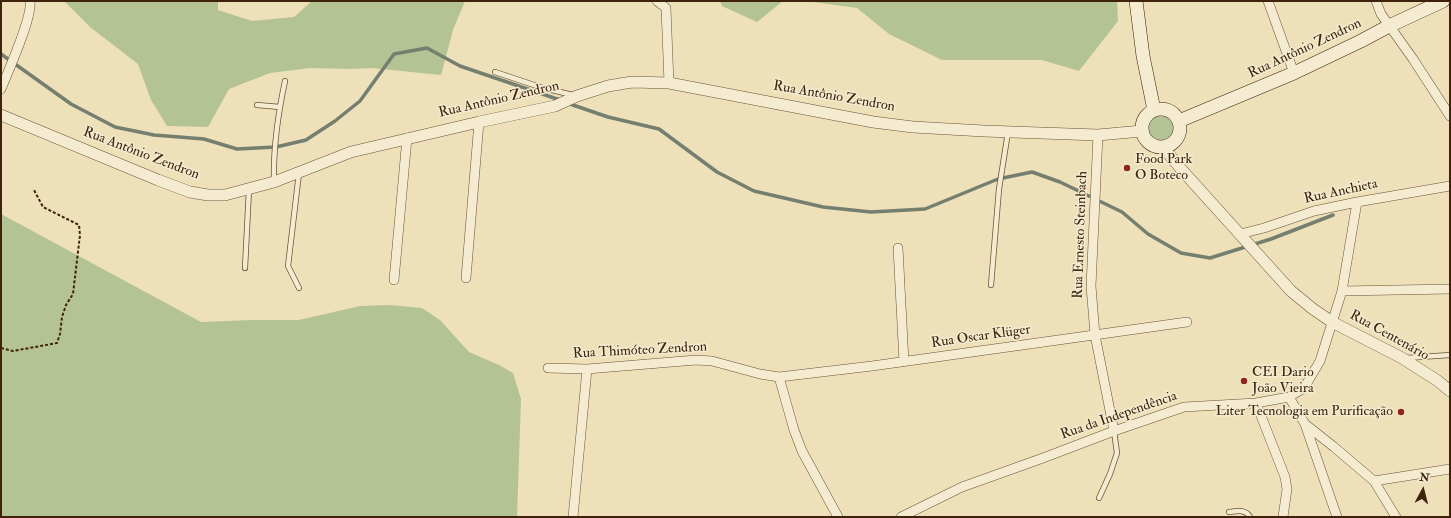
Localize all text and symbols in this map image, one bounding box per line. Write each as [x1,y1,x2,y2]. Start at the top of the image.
street label: Rua Antônio Zendron [1246,15,1364,83]
street label: Rua Antônio Zendron [437,78,561,122]
street label: Rua Antônio Zendron [772,78,896,116]
street label: Rua Antônio Zendron [80,124,202,184]
place label: Food Park O Boteco [1135,152,1192,184]
marker: Food Park O Boteco [1122,163,1132,173]
street label: Rua Ernesto Steinbach [1070,171,1092,299]
street label: Rua Anchieta [1303,176,1379,208]
street label: Rua Centenário [1346,307,1432,365]
street label: Rua Oscar Klüger [930,322,1032,352]
street label: Rua Thimóteo Zendron [572,339,708,363]
place label: CEI Dario João Vieira [1252,365,1314,398]
marker: CEI Dario João Vieira [1239,376,1249,386]
street label: Rua da Independência [1059,388,1179,444]
place label: Liter Tecnologia em Purificação [1216,404,1393,420]
marker: Liter Tecnologia em Purificação [1396,407,1406,417]
north arrow [1403,470,1443,510]
text: N [1419,471,1430,485]

